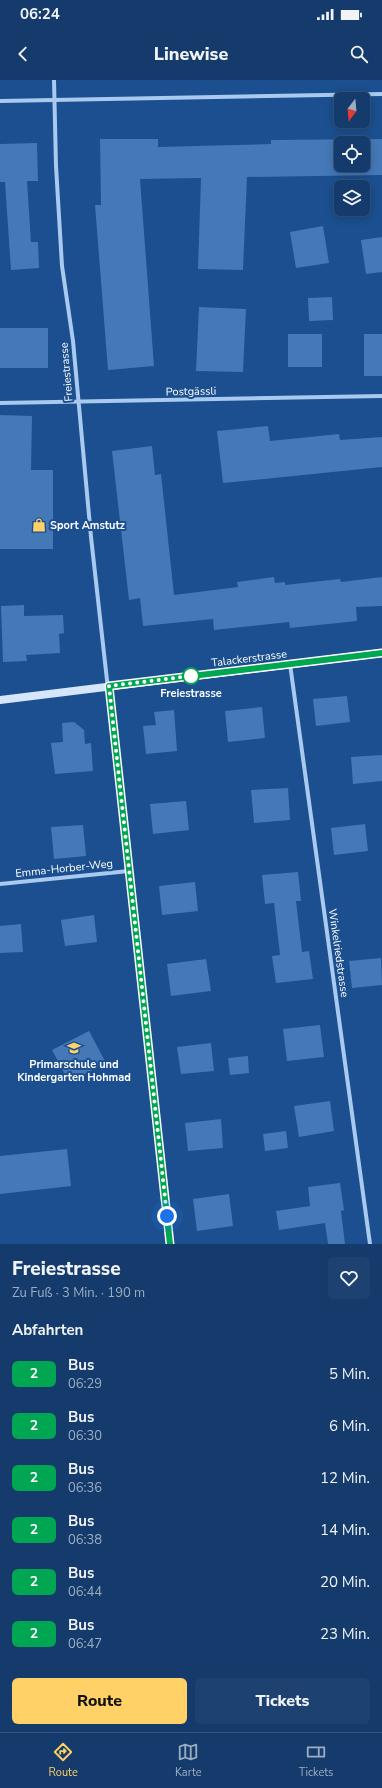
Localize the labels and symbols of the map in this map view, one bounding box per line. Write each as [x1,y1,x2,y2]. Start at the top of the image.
north arrow [334,92,370,128]
street label: Freiestrasse [56,342,77,402]
street label: Postgässli [166,384,216,399]
shop icon: Sport Amstutz [31,517,47,533]
place label: Sport Amstutz [50,518,125,533]
street label: Talackerstrasse [210,646,288,671]
marker: Freiestrasse [182,667,200,685]
place label: Freiestrasse [160,686,222,701]
street label: Emma-Horber-Weg [15,856,114,881]
street label: Winkelriedstrasse [325,908,352,999]
school or university icon: Primarschule und Kindergarten Hohmad [66,1040,82,1056]
place label: Primarschule und Kindergarten Hohmad [17,1057,131,1085]
your location [157,1206,177,1226]

